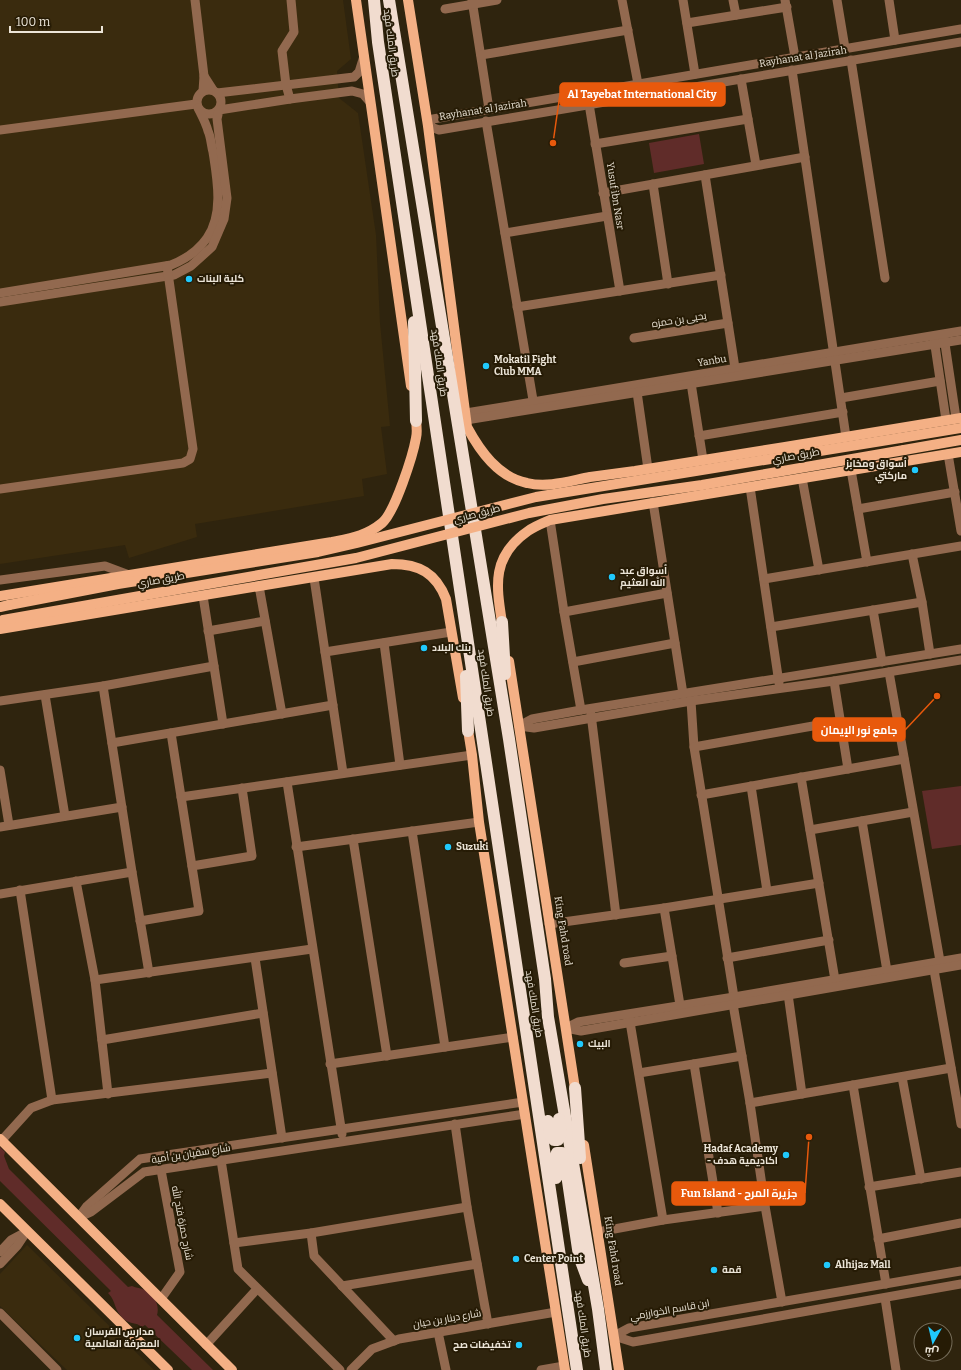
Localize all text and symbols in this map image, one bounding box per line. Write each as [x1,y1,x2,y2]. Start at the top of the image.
scale bar [10,8,102,34]
street label: طريق الملك فهد [381,8,401,78]
text: 100 m [16,15,51,29]
street label: Rayhanat al Jazirah [758,44,848,70]
callout: Al Tayebat International City [560,83,725,106]
text: Al Tayebat International City [567,88,718,101]
street label: Rayhanat al Jazirah [438,97,528,123]
street label: Yusuf ibn Nasr [604,161,626,231]
place label: كلية البنات [197,273,244,285]
marker: كلية البنات [184,274,194,284]
street label: يحيى بن حمزه [651,310,708,330]
street label: طريق الملك فهد [428,328,450,398]
street label: Yanbu [697,353,727,369]
place label: Mokatil Fight Club MMA [494,354,556,378]
marker: Mokatil Fight Club MMA [481,361,491,371]
street label: طريق صاري [772,446,821,467]
place label: أسواق ومخابز ماركتي [845,457,907,484]
marker: أسواق ومخابز ماركتي [910,465,920,475]
street label: طريق صاري [452,502,502,527]
place label: أسواق عبد الله العثيم [620,564,667,590]
street label: طريق صاري [137,570,186,591]
marker: أسواق عبد الله العثيم [607,572,617,582]
place label: بنك البلاد [432,642,471,654]
marker: بنك البلاد [419,643,429,653]
street label: طريق الملك فهد [475,648,497,718]
callout: جامع نور الإيمان [813,718,905,741]
text: جامع نور الإيمان [821,724,897,738]
place label: Suzuki [456,841,489,853]
marker: Suzuki [443,842,453,852]
street label: King Fahd road [552,895,574,967]
street label: طريق الملك فهد [523,969,545,1039]
place label: البيك [588,1038,611,1050]
marker: البيك [575,1039,585,1049]
street label: شارع سفيان بن أمية [150,1141,231,1166]
place label: Hadaf Academy - اكاديمية هدف [704,1143,778,1167]
marker: Hadaf Academy - اكاديمية هدف [781,1150,791,1160]
callout: Fun Island - جزيرة المرح [672,1182,805,1205]
street label: شارح حمزة فتح الله [169,1185,197,1261]
text: Fun Island - جزيرة المرح [681,1187,797,1201]
street label: King Fahd road [602,1215,624,1287]
place label: Center Point [524,1253,583,1265]
marker: Center Point [511,1254,521,1264]
place label: Alhijaz Mall [835,1259,891,1271]
marker: Alhijaz Mall [822,1260,832,1270]
place label: قمة [722,1264,741,1276]
marker: قمة [709,1265,719,1275]
street label: طريق الملك فهد [572,1289,594,1359]
street label: ابن قاسم الخوارزمي [629,1297,711,1324]
street label: شارع دينار بن حيان [412,1307,482,1331]
north arrow [913,1322,953,1362]
place label: مدارس الفرسان المعرفة العالمية [85,1326,160,1350]
marker: مدارس الفرسان المعرفة العالمية [72,1333,82,1343]
place label: تخفيضات صح [453,1339,511,1352]
marker: تخفيضات صح [514,1340,524,1350]
text: ش [924,1344,940,1359]

